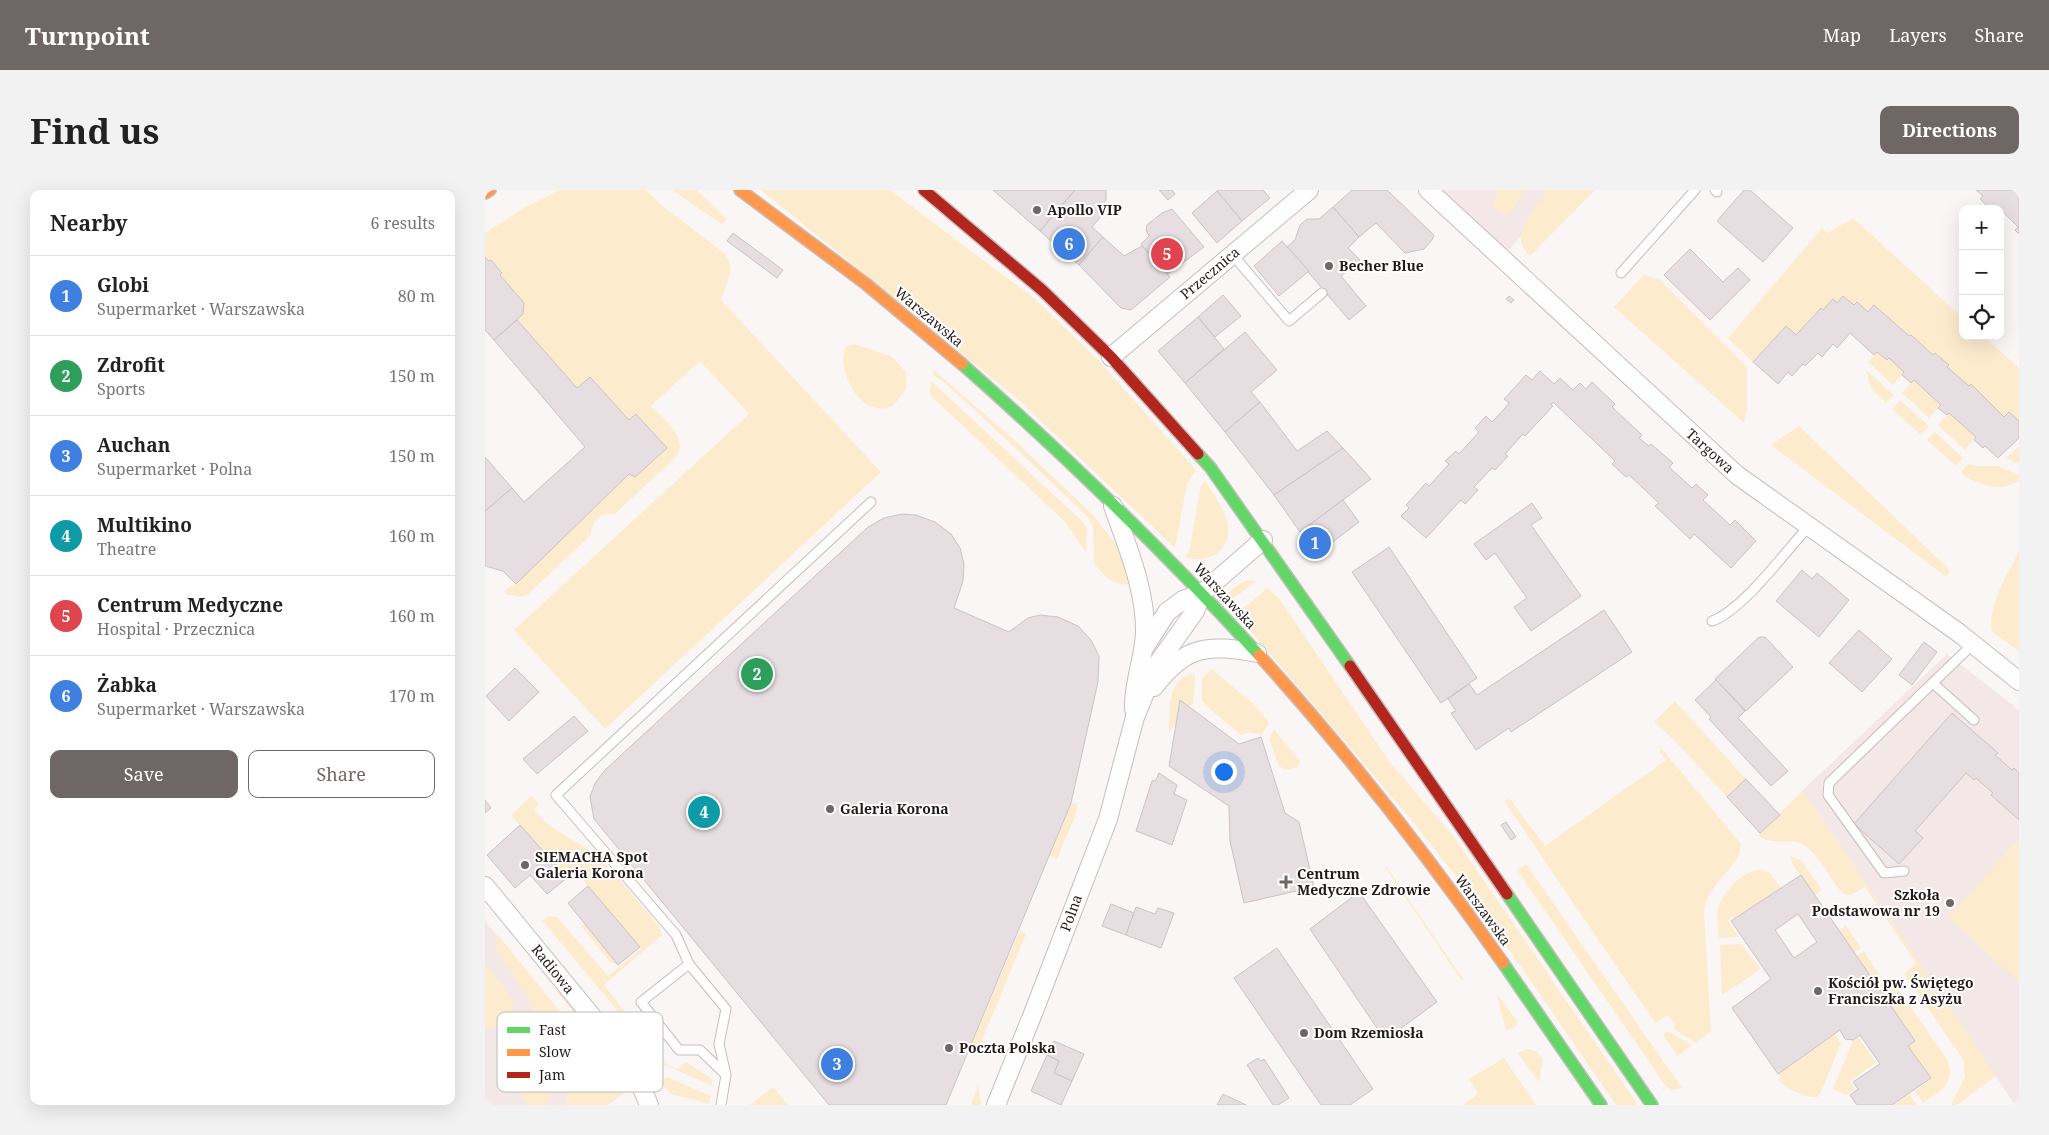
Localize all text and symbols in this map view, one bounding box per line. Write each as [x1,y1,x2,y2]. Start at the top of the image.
text: Turnpoint [25,19,150,52]
text: Map [1823,23,1861,47]
text: Layers [1889,23,1947,47]
text: Share [1975,23,2024,47]
button: Directions [1880,106,2019,154]
text: Find us [30,107,159,154]
place label: Apollo VIP [1047,200,1122,219]
marker: Apollo VIP [1031,204,1043,216]
map controls [1959,205,2004,340]
button: + [1959,205,2004,250]
text: Nearby [50,209,128,237]
text: 6 results [371,212,435,234]
pin: 6 [1053,225,1085,263]
pin: 5 [1151,235,1183,273]
street label: Przecznica [1176,242,1243,303]
button: − [1959,250,2004,295]
place label: Becher Blue [1339,256,1424,275]
marker: Becher Blue [1323,260,1335,272]
text: Globi [97,272,149,298]
street label: Warszawska [891,282,968,351]
text: 1 [61,285,71,307]
text: 80 m [398,285,435,307]
button: locate [1959,295,2004,340]
text: Supermarket · Warszawska [97,298,305,320]
text: Zdrofit [97,352,165,378]
text: 2 [61,365,71,387]
text: 150 m [389,365,435,387]
text: Sports [97,378,145,400]
street label: Targowa [1682,424,1738,477]
text: Auchan [97,432,170,458]
text: 3 [61,445,71,467]
text: 150 m [389,445,435,467]
text: Supermarket · Polna [97,458,252,480]
text: Multikino [97,512,192,538]
pin: 1 [1299,524,1331,562]
text: 4 [61,525,71,547]
text: 160 m [389,525,435,547]
text: Theatre [97,538,156,560]
street label: Warszawska [1190,558,1261,633]
text: Centrum Medyczne [97,592,283,618]
text: 5 [61,605,71,627]
text: 160 m [389,605,435,627]
text: Hospital · Przecznica [97,618,255,640]
pin: 2 [741,655,773,693]
text: Żabka [97,672,157,698]
text: 6 [61,685,71,707]
text: 170 m [389,685,435,707]
text: Supermarket · Warszawska [97,698,305,720]
button: Save [50,750,238,798]
button: Share [248,750,435,798]
your location [1211,759,1237,785]
pin: 4 [688,793,720,831]
place label: Galeria Korona [840,799,949,818]
marker: Galeria Korona [824,803,836,815]
place label: SIEMACHA Spot Galeria Korona [535,847,648,882]
marker: SIEMACHA Spot Galeria Korona [519,859,531,871]
place label: Centrum Medyczne Zdrowie [1297,864,1431,899]
street label: Warszawska [1451,870,1516,949]
marker: Centrum Medyczne Zdrowie [1279,875,1293,889]
place label: Szkoła Podstawowa nr 19 [1812,885,1940,920]
street label: Polna [1055,892,1086,934]
marker: Szkoła Podstawowa nr 19 [1944,897,1956,909]
street label: Radiowa [528,940,579,997]
place label: Kościół pw. Świętego Franciszka z Asyżu [1828,973,1974,1008]
marker: Kościół pw. Świętego Franciszka z Asyżu [1812,985,1824,997]
legend [497,1012,663,1092]
text: Fast [539,1020,566,1039]
place label: Dom Rzemiosła [1314,1023,1424,1042]
marker: Dom Rzemiosła [1298,1027,1310,1039]
place label: Poczta Polska [959,1038,1056,1057]
text: Slow [539,1042,572,1061]
marker: Poczta Polska [943,1042,955,1054]
pin: 3 [821,1045,853,1083]
text: Jam [538,1065,565,1084]

